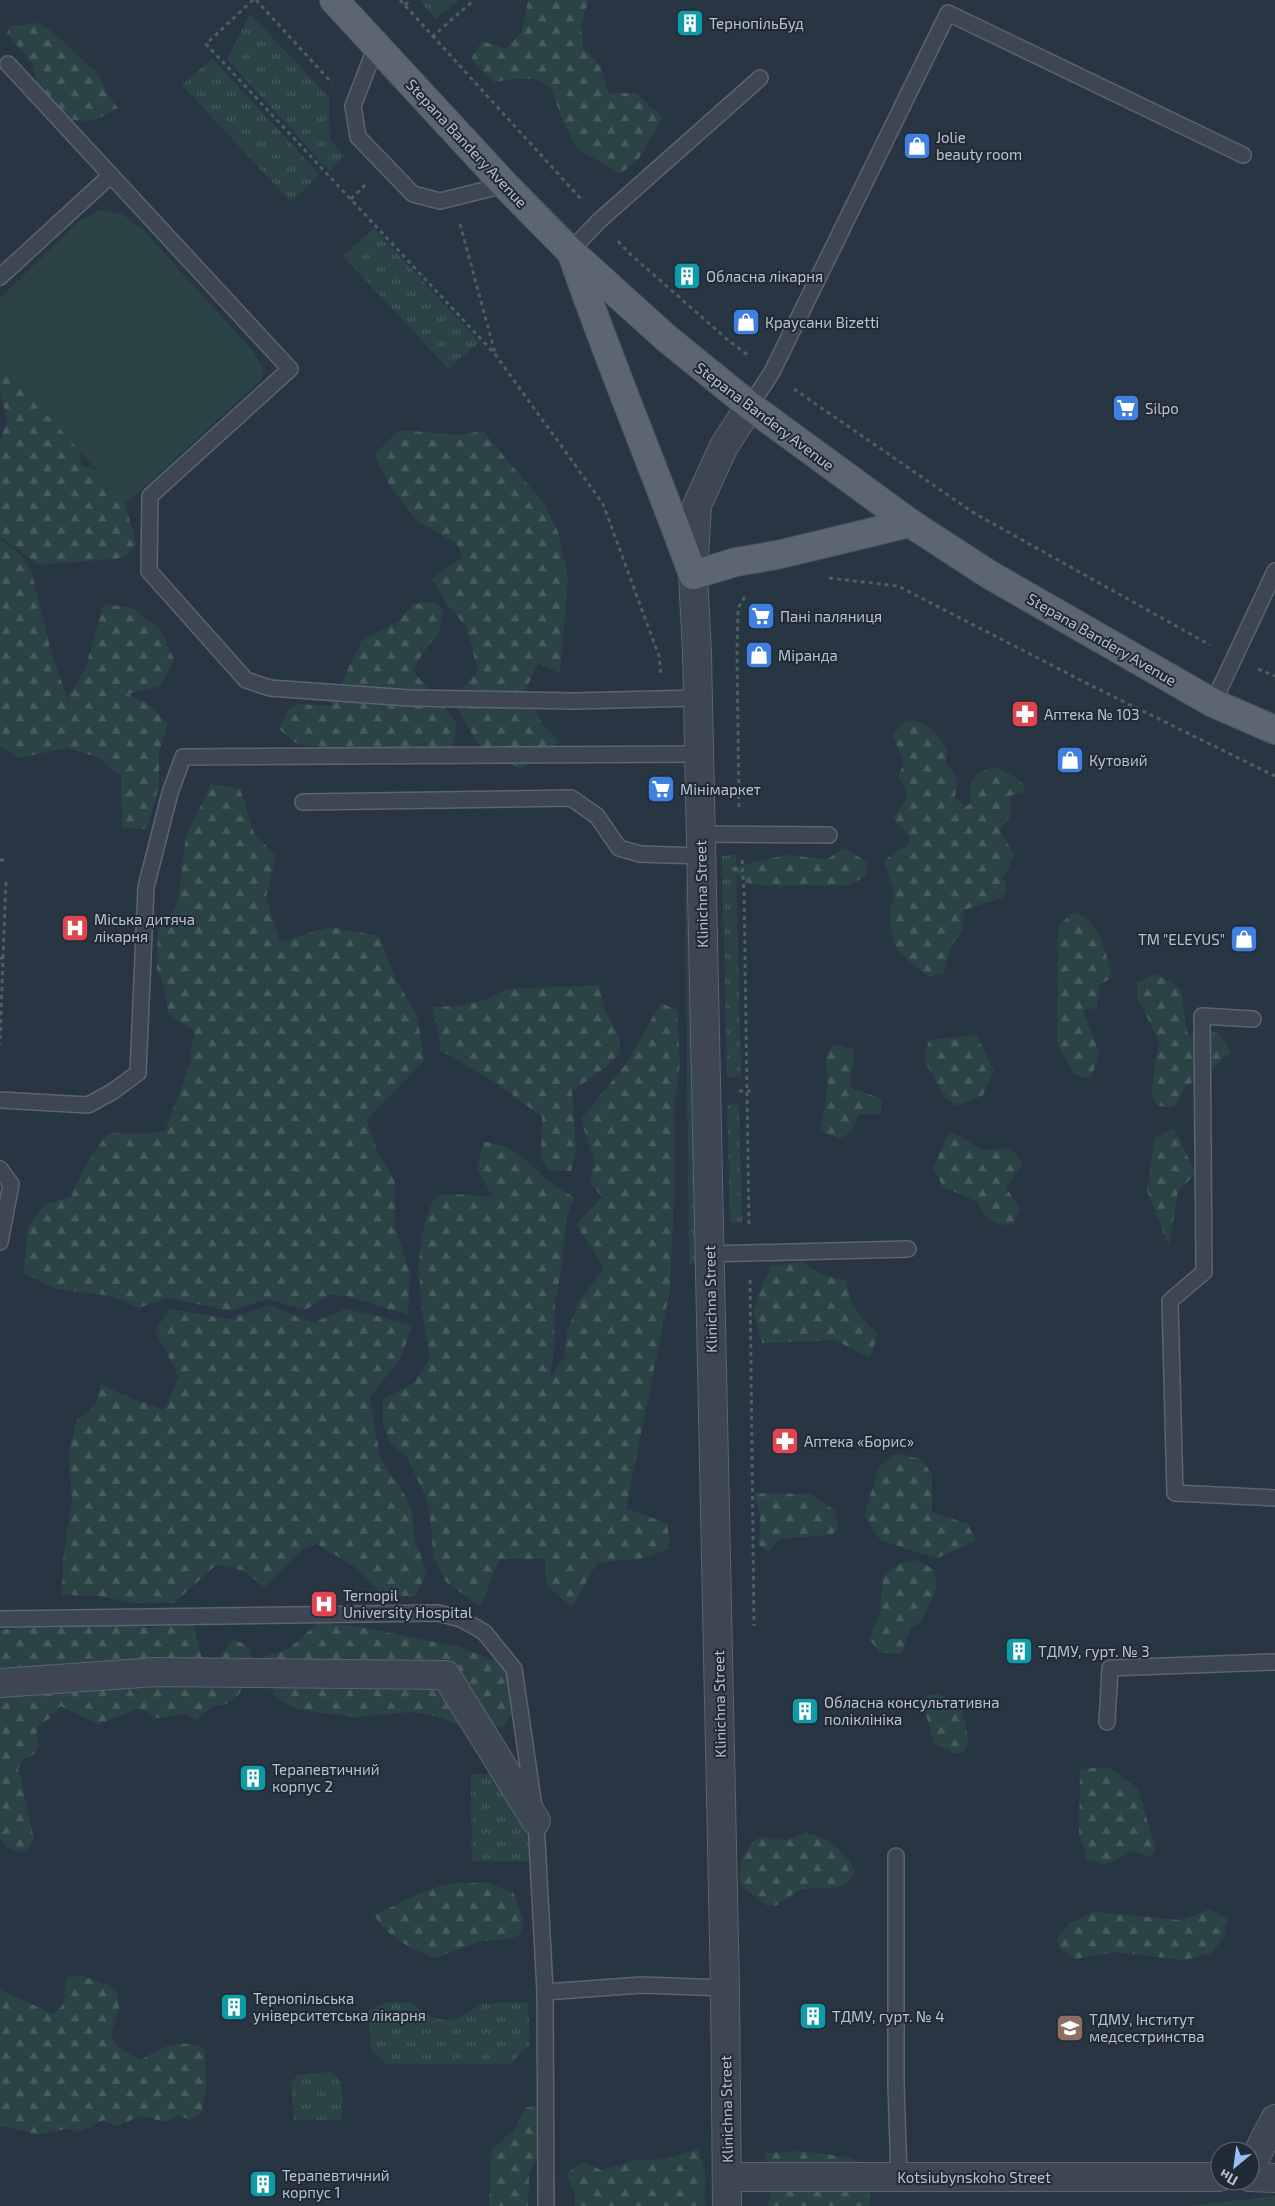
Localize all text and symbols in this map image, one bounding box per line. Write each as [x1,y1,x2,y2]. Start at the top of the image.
building icon: ТернопільБуд [675,8,705,38]
place label: ТернопільБуд [709,14,804,33]
street label: Stepana Bandery Avenue [403,75,531,211]
place label: Jolie beauty room [936,128,1022,163]
shop icon: Jolie beauty room [902,131,932,161]
building icon: Обласна лікарня [672,261,702,291]
place label: Обласна лікарня [706,267,823,285]
shop icon: Краусани Bizetti [731,307,761,337]
place label: Краусани Bizetti [765,313,879,332]
street label: Stepana Bandery Avenue [692,358,838,474]
supermarket icon: Silpo [1111,393,1141,423]
place label: Silpo [1145,399,1179,417]
street label: Stepana Bandery Avenue [1024,589,1180,689]
supermarket icon: Пані паляниця [746,601,776,631]
place label: Пані паляниця [780,607,882,625]
shop icon: Міранда [744,640,774,670]
place label: Міранда [778,646,838,664]
pharmacy icon: Аптека № 103 [1010,699,1040,729]
place label: Аптека № 103 [1044,705,1140,723]
shop icon: Кутовий [1055,745,1085,775]
place label: Кутовий [1089,751,1148,770]
supermarket icon: Мінімаркет [646,774,676,804]
place label: Мінімаркет [680,780,761,798]
street label: Klinichna Street [691,840,711,948]
place label: Міська дитяча лікарня [94,910,195,945]
hospital icon: Міська дитяча лікарня [60,913,90,943]
shop icon: ТМ "ELEYUS" [1229,924,1259,954]
place label: ТМ "ELEYUS" [1138,930,1225,948]
street label: Klinichna Street [700,1245,720,1353]
pharmacy icon: Аптека «Борис» [770,1426,800,1456]
place label: Аптека «Борис» [804,1432,914,1450]
place label: Ternopil University Hospital [343,1586,473,1621]
hospital icon: Ternopil University Hospital [309,1589,339,1619]
building icon: ТДМУ, гурт. № 3 [1004,1636,1034,1666]
place label: ТДМУ, гурт. № 3 [1038,1642,1150,1661]
street label: Klinichna Street [709,1650,729,1758]
place label: Обласна консультативна поліклініка [824,1693,1000,1728]
building icon: Обласна консультативна поліклініка [790,1696,820,1726]
place label: Терапевтичний корпус 2 [272,1760,380,1796]
building icon: Терапевтичний корпус 2 [238,1763,268,1793]
place label: Тернопільська університетська лікарня [253,1989,426,2025]
building icon: Тернопільська університетська лікарня [219,1992,249,2022]
building icon: ТДМУ, гурт. № 4 [798,2001,828,2031]
place label: ТДМУ, гурт. № 4 [832,2007,944,2026]
place label: ТДМУ, Iнститут медсестринства [1089,2010,1205,2045]
school or university icon: ТДМУ, Iнститут медсестринства [1055,2013,1085,2043]
street label: Klinichna Street [716,2055,736,2163]
north arrow [1210,2141,1260,2191]
place label: Терапевтичний корпус 1 [282,2166,390,2202]
text: Пн [1216,2166,1241,2190]
street label: Kotsiubynskoho Street [897,2168,1051,2186]
building icon: Терапевтичний корпус 1 [248,2169,278,2199]

